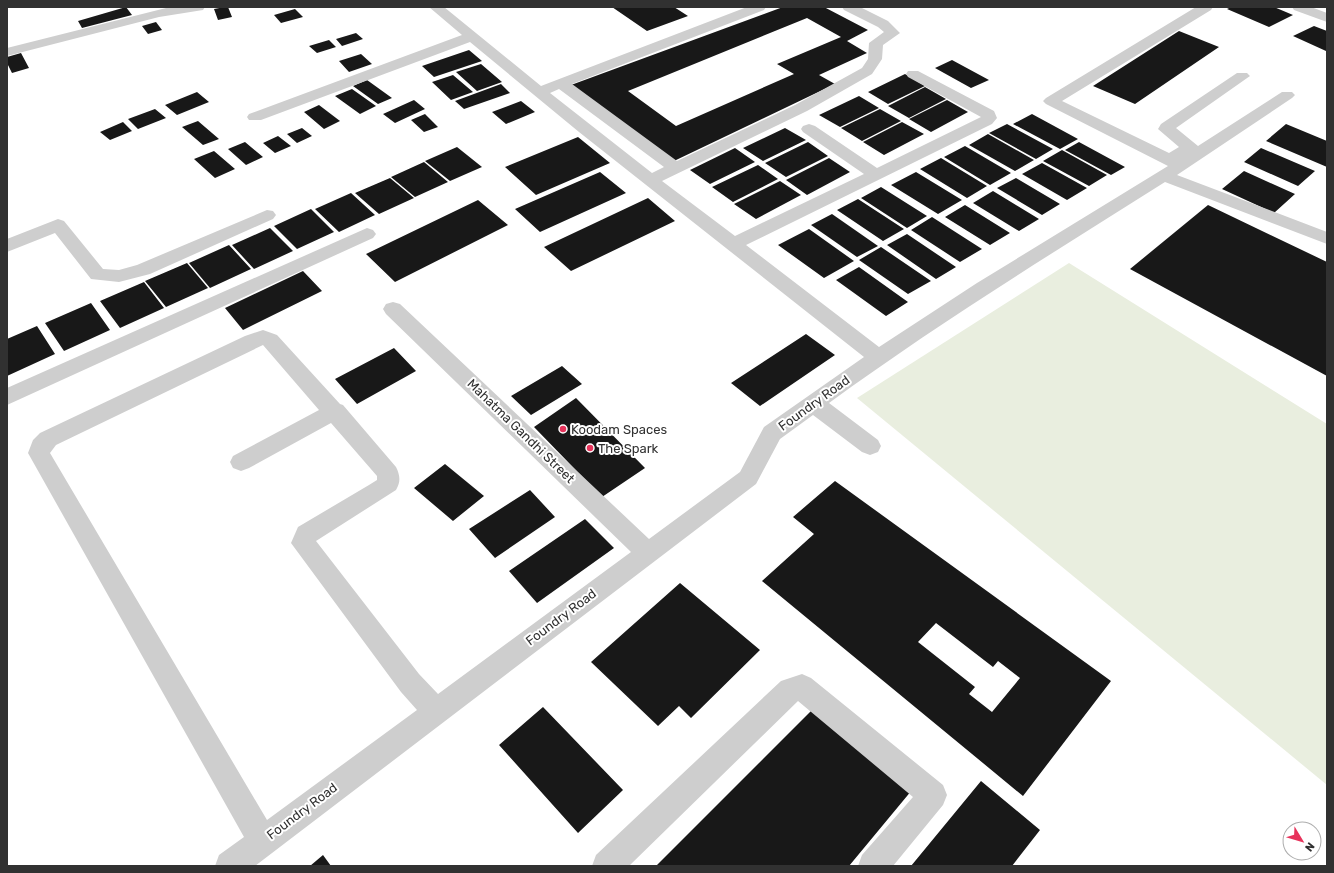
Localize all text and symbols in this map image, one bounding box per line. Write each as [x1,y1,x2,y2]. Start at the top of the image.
street label: Foundry Road [776,372,852,434]
street label: Mahatma Gandhi Street [464,376,578,486]
place label: Koodam Spaces [571,422,667,437]
marker: Koodam Spaces [558,424,568,434]
place label: The Spark [598,441,659,456]
marker: The Spark [585,443,595,453]
street label: Foundry Road [523,586,599,648]
street label: Foundry Road [264,780,340,842]
north arrow [1282,821,1322,861]
text: N [1302,840,1317,854]

